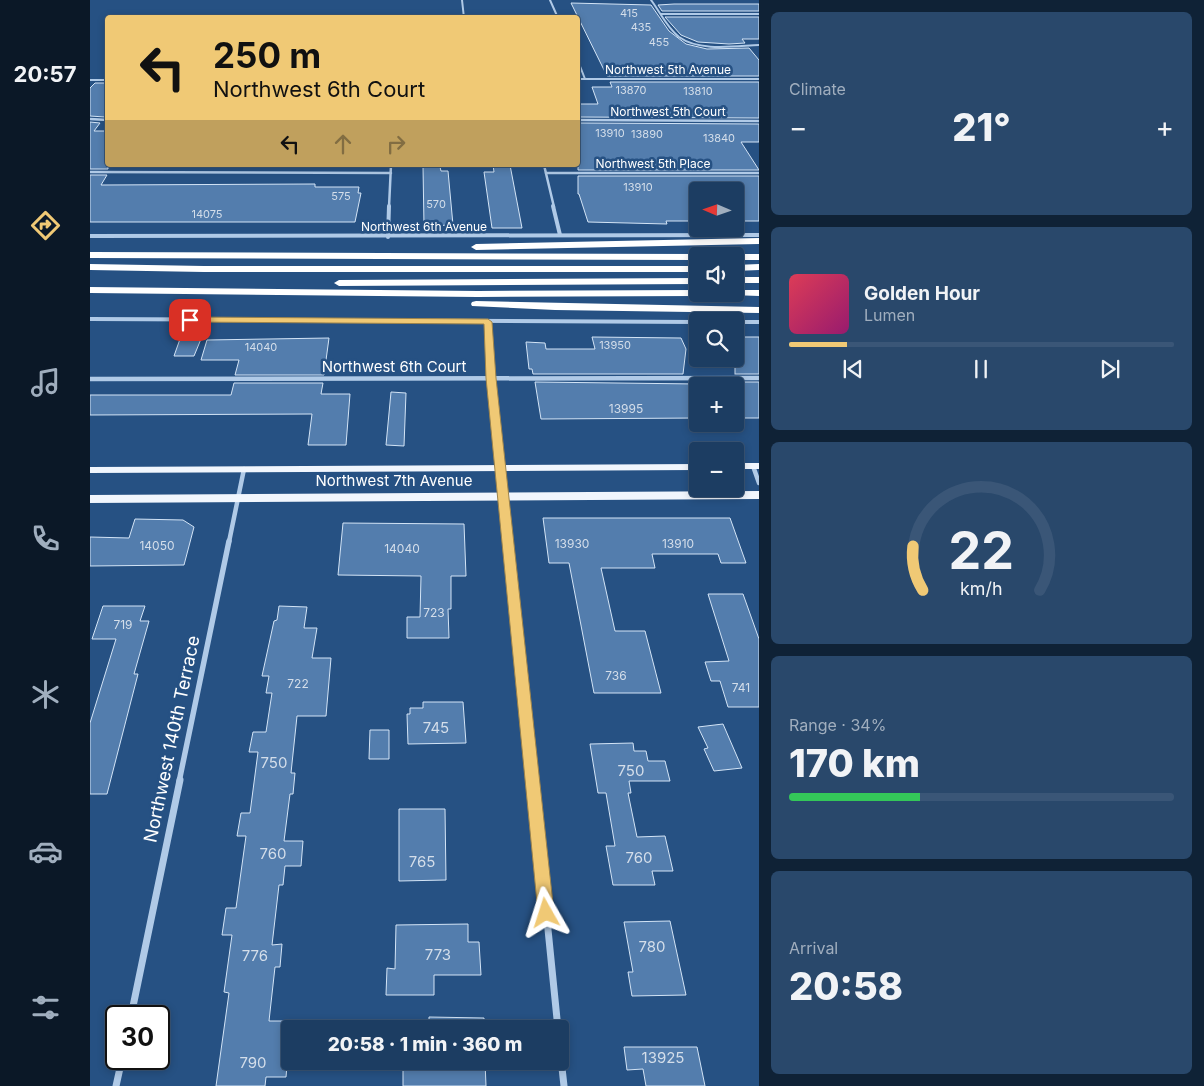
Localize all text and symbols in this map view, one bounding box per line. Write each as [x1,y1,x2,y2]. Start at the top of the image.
house number: 415 [620,6,638,20]
house number: 435 [631,20,652,34]
text: 250 m [213,34,321,76]
icon: left [130,35,195,100]
house number: 455 [649,35,670,49]
text: 20:57 [14,61,76,87]
street label: Northwest 5th Avenue [605,62,731,77]
text: Northwest 6th Court [213,76,425,102]
text: Climate [789,79,846,99]
house number: 13870 [615,83,647,97]
house number: 13810 [683,84,713,98]
street label: Northwest 5th Court [610,104,726,119]
text: 21° [952,104,1011,150]
text: − [789,110,808,144]
text: + [1155,110,1174,144]
house number: 13910 [595,126,625,140]
house number: 13890 [631,127,663,141]
icon: left [276,130,304,158]
icon: ahead [329,130,357,158]
icon: right [382,130,410,158]
house number: 13840 [703,131,735,145]
street label: Northwest 5th Place [595,156,711,171]
house number: 13910 [623,180,653,194]
north arrow [689,182,744,238]
map controls [689,182,744,497]
house number: 575 [331,189,351,203]
house number: 570 [426,197,446,211]
house number: 14075 [191,207,223,221]
icon: directions [28,208,63,243]
street label: Northwest 6th Avenue [361,219,487,234]
button: sound [689,247,744,302]
text: Golden Hour [864,282,980,305]
pin [169,299,211,341]
text: Lumen [864,305,915,325]
icon: arrive [176,306,204,334]
button: search [689,312,744,367]
house number: 13950 [599,338,631,352]
house number: 14040 [245,340,277,354]
icon: previous [839,355,867,383]
icon: pause [967,355,995,383]
icon: next [1096,355,1124,383]
street label: Northwest 6th Court [322,357,466,376]
icon: music [28,365,63,400]
button: + [689,377,744,432]
house number: 13995 [609,401,643,416]
button: − [689,442,744,497]
street label: Northwest 7th Avenue [316,471,472,490]
text: 22 [949,519,1014,582]
icon: phone [28,521,63,556]
house number: 13930 [555,536,589,551]
house number: 13910 [662,536,694,551]
house number: 14050 [139,538,175,553]
house number: 14040 [384,541,420,556]
text: km/h [960,578,1003,599]
house number: 723 [423,605,445,620]
house number: 719 [113,617,133,632]
street label: Northwest 140th Terrace [139,634,204,844]
house number: 736 [605,668,627,683]
house number: 722 [287,676,309,691]
icon: climate [28,677,63,712]
house number: 741 [732,680,750,695]
text: Range · 34% [789,715,886,735]
house number: 745 [423,718,449,737]
text: 170 km [789,740,920,786]
house number: 750 [261,753,287,772]
house number: 750 [618,761,644,780]
icon: car [28,834,63,869]
house number: 760 [259,844,287,863]
house number: 760 [625,848,653,867]
house number: 765 [409,852,435,871]
position arrow [519,886,571,938]
house number: 780 [638,937,666,956]
text: Arrival [789,938,838,958]
house number: 773 [425,945,451,964]
house number: 776 [242,946,268,965]
text: 20:58 [789,963,903,1009]
icon: filters [28,990,63,1025]
speed limit sign: 30 [105,1005,170,1070]
text: 20:58 · 1 min · 360 m [328,1033,522,1056]
house number: 13925 [642,1048,684,1067]
house number: 790 [239,1053,267,1072]

